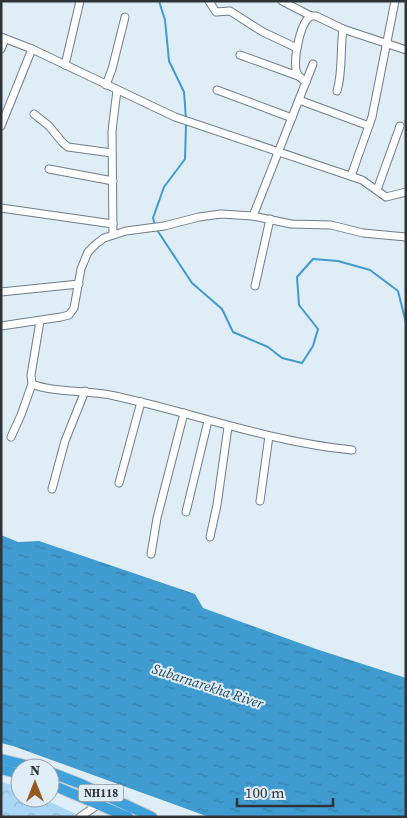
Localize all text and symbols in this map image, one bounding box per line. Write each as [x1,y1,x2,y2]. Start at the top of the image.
water label: Subarnarekha River [150,659,267,714]
north arrow [10,758,60,808]
text: N [30,760,40,780]
scale bar [237,776,333,808]
text: 100 m [245,782,285,803]
road number: NH118 [78,784,124,801]

